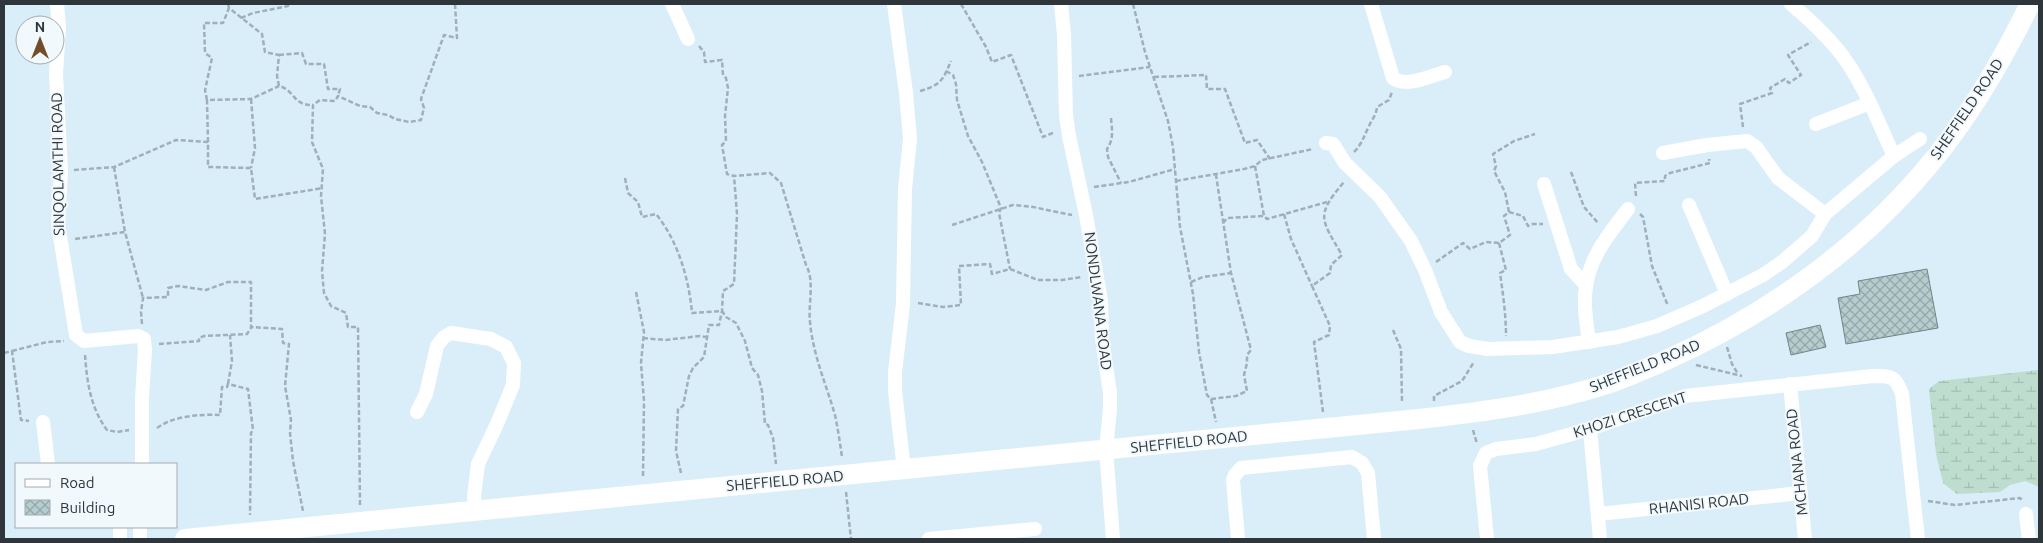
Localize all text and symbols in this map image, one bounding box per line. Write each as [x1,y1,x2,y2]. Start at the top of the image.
north arrow [15,15,65,65]
text: N [35,19,45,35]
street label: SHEFFIELD ROAD [1927,55,2007,162]
street label: SINQOLAMTHI ROAD [48,92,67,236]
street label: NONDLWANA ROAD [1082,231,1115,371]
street label: SHEFFIELD ROAD [1587,336,1703,395]
street label: KHOZI CRESCENT [1571,388,1689,441]
street label: MCHANA ROAD [1782,408,1811,516]
street label: SHEFFIELD ROAD [1130,427,1248,456]
legend [15,463,178,528]
street label: SHEFFIELD ROAD [726,467,844,494]
text: Road [60,474,95,491]
street label: RHANISI ROAD [1648,490,1750,517]
text: Building [60,499,115,516]

